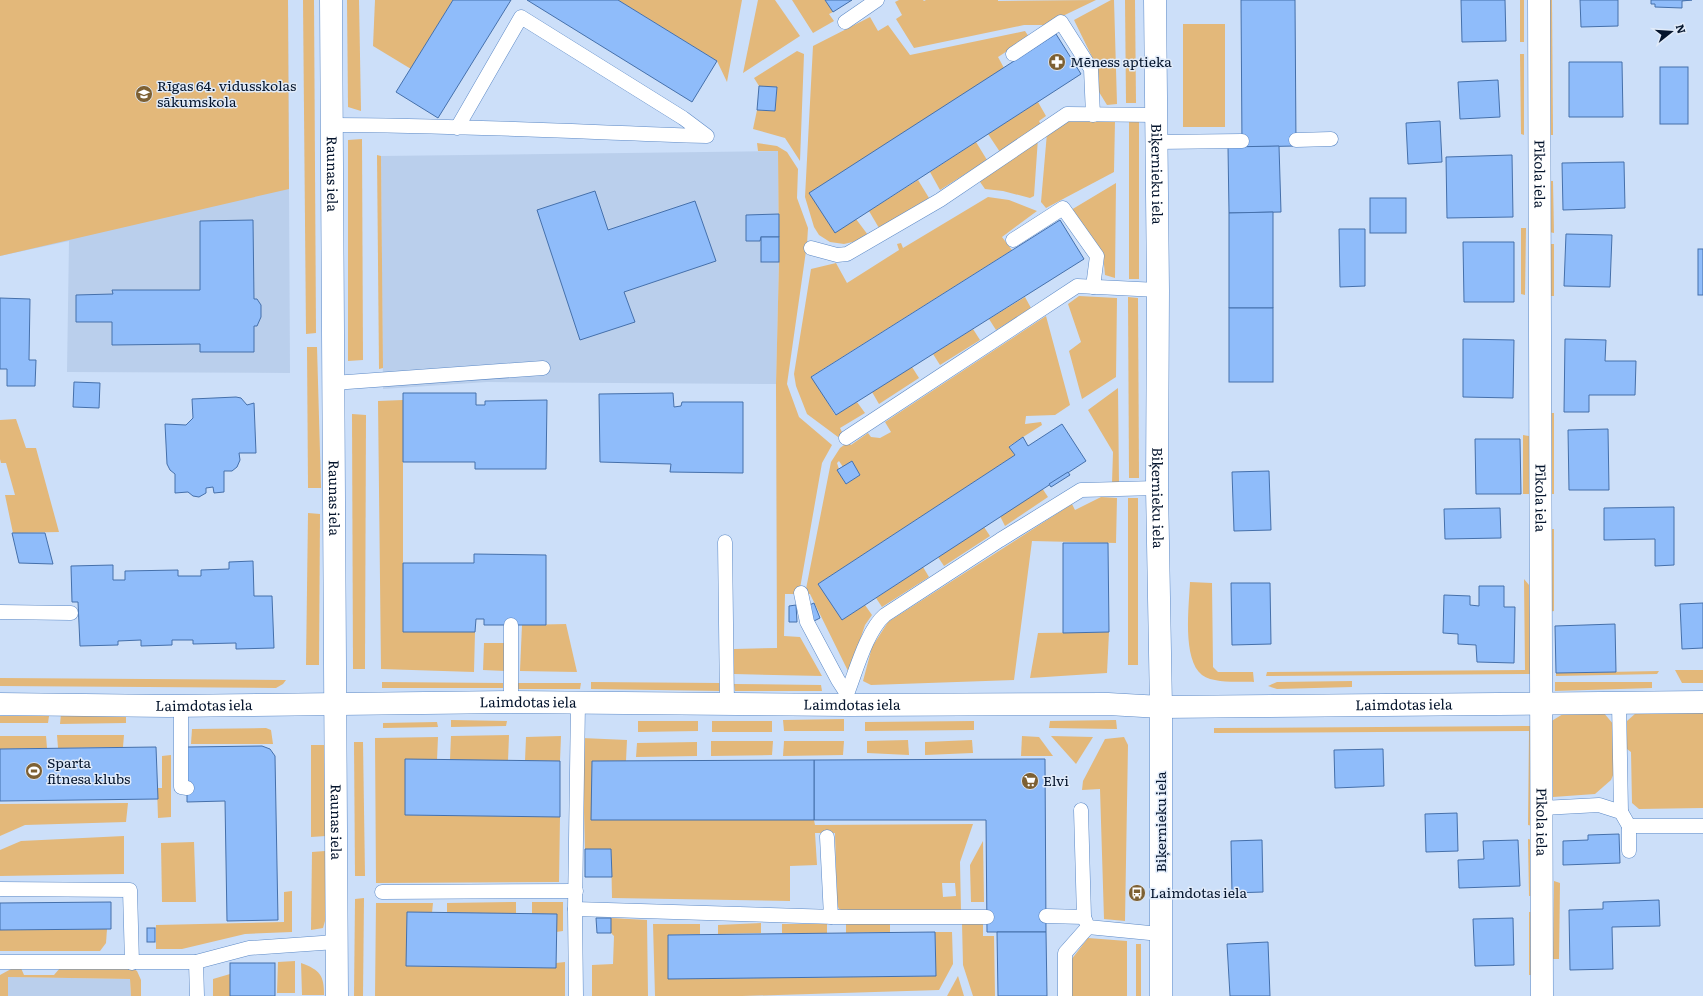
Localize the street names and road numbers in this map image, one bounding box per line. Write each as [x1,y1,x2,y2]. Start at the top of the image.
street label: Biķernieku iela [1147,123,1168,225]
street label: Raunas iela [323,136,343,212]
street label: Pīkola iela [1530,140,1551,209]
street label: Biķernieku iela [1148,447,1169,549]
street label: Raunas iela [325,460,345,536]
street label: Pīkola iela [1531,464,1552,533]
street label: Laimdotas iela [479,691,577,712]
street label: Laimdotas iela [1355,693,1453,714]
street label: Laimdotas iela [155,694,253,715]
street label: Laimdotas iela [803,694,901,714]
street label: Biķernieku iela [1150,771,1170,873]
street label: Raunas iela [327,784,347,860]
street label: Pīkola iela [1532,788,1553,857]

